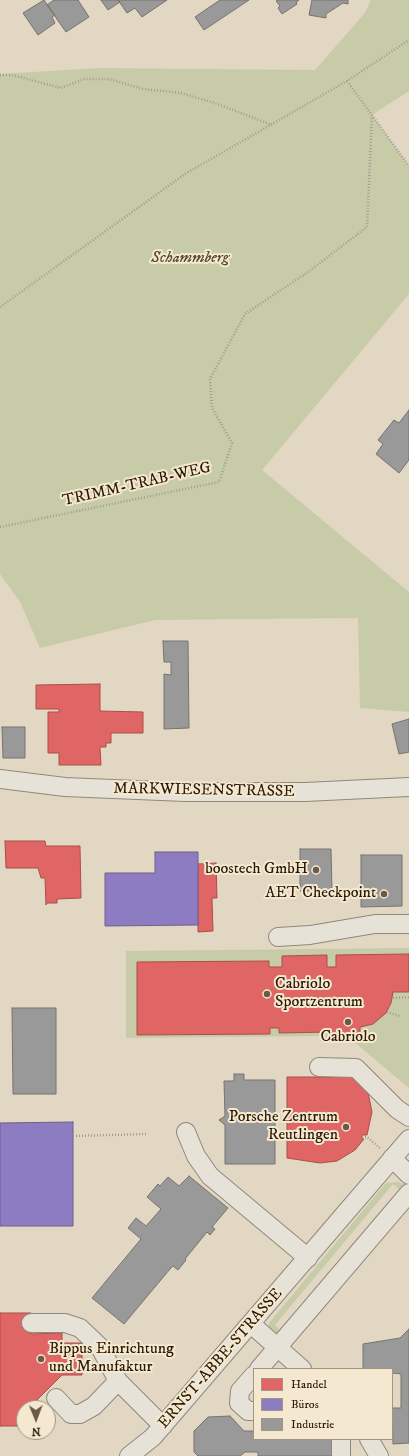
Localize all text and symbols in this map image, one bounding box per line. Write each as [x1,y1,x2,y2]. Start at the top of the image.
park label: Schammberg [151,249,229,269]
street label: TRIMM-TRAB-WEG [61,459,213,511]
street label: MARKWIESENSTRASSE [113,780,295,802]
place label: boostech GmbH [205,860,308,880]
marker: boostech GmbH [311,865,321,875]
place label: AET Checkpoint [265,884,376,904]
marker: AET Checkpoint [379,889,389,899]
place label: Cabriolo Sportzentrum [275,975,363,1013]
marker: Cabriolo Sportzentrum [262,989,272,999]
marker: Cabriolo [343,1017,353,1027]
place label: Cabriolo [320,1028,376,1048]
place label: Porsche Zentrum Reutlingen [229,1108,338,1146]
marker: Porsche Zentrum Reutlingen [341,1122,351,1132]
street label: ERNST-ABBE-STRASSE [155,1285,287,1433]
place label: Bippus Einrichtung und Manufaktur [49,1340,174,1378]
marker: Bippus Einrichtung und Manufaktur [36,1354,46,1364]
legend [253,1368,393,1440]
text: Handel [291,1377,327,1392]
text: Büros [291,1397,319,1412]
north arrow [16,1400,56,1440]
text: Industrie [291,1417,334,1432]
text: N [32,1424,41,1438]

